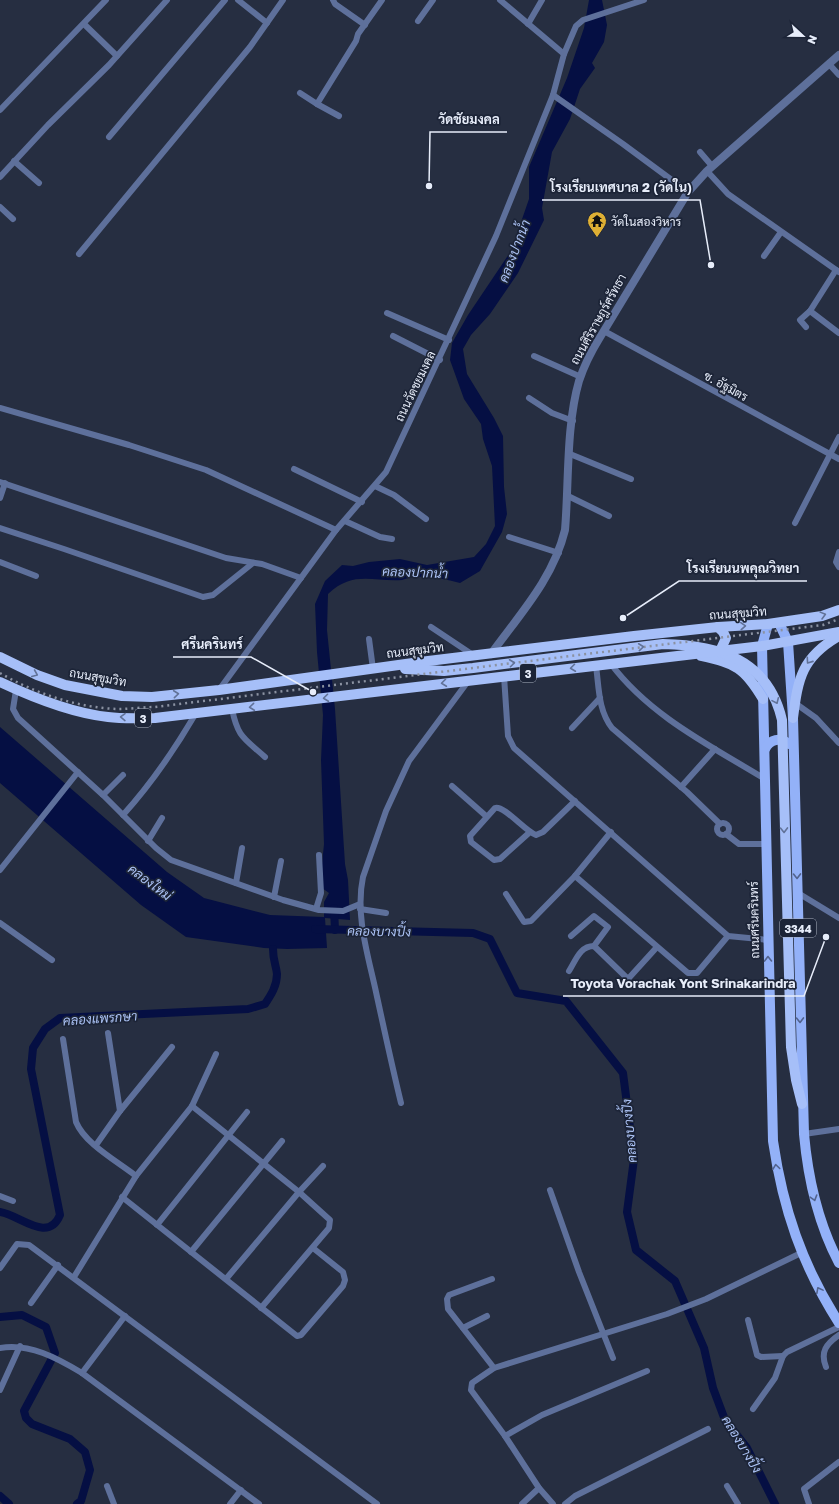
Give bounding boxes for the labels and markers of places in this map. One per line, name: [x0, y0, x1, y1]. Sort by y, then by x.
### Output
callout: วัดชัยมงคล: [430, 107, 507, 132]
callout: โรงเรียนเทศบาล 2 (วัดใน): [542, 175, 700, 200]
temple icon: วัดในสองวิหาร: [586, 210, 608, 238]
place label: วัดในสองวิหาร: [611, 214, 681, 229]
callout: โรงเรียนนพคุณวิทยา: [679, 556, 807, 581]
callout: ศรีนครินทร์: [173, 632, 251, 657]
callout: Toyota Vorachak Yont Srinakarindra: [563, 971, 804, 996]

